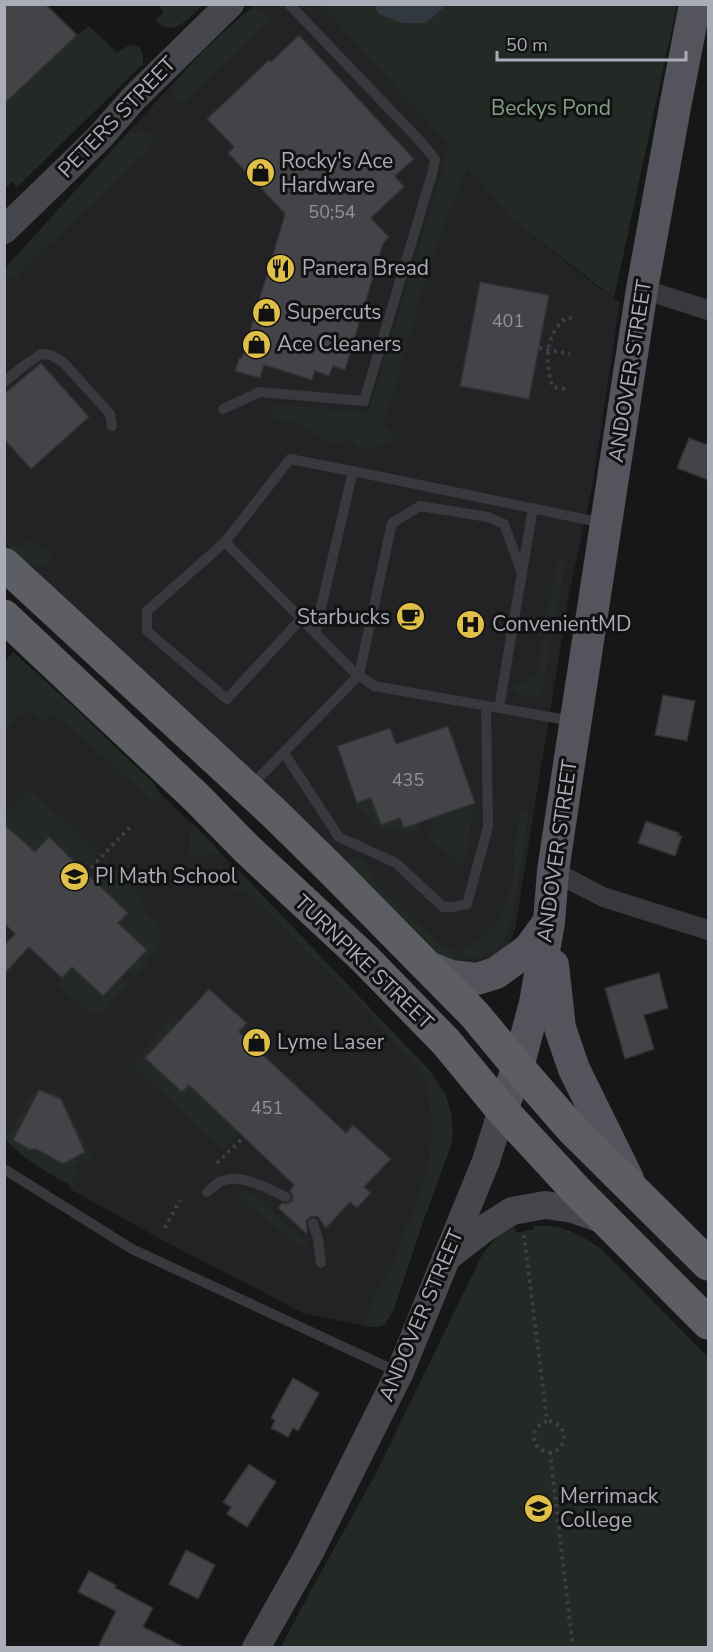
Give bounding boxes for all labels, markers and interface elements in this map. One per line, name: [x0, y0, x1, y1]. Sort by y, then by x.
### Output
scale bar: [497, 24, 686, 62]
text: 50 m: [506, 33, 548, 57]
street label: PETERS STREET: [52, 50, 182, 184]
park label: Beckys Pond: [491, 94, 611, 122]
place label: Rocky's Ace Hardware: [281, 147, 393, 199]
shop icon: Rocky's Ace Hardware: [244, 157, 276, 189]
house number: 50;54: [308, 200, 356, 224]
restaurant icon: Panera Bread: [265, 252, 297, 284]
place label: Panera Bread: [302, 254, 429, 282]
street label: ANDOVER STREET: [602, 277, 658, 464]
shop icon: Supercuts: [250, 296, 282, 328]
place label: Supercuts: [287, 298, 381, 326]
house number: 401: [492, 309, 524, 333]
shop icon: Ace Cleaners: [240, 328, 272, 360]
place label: Ace Cleaners: [277, 330, 401, 358]
cafe icon: Starbucks: [395, 601, 427, 633]
place label: Starbucks: [297, 603, 390, 631]
hospital icon: ConvenientMD: [455, 608, 487, 640]
place label: ConvenientMD: [492, 610, 632, 638]
street label: ANDOVER STREET: [530, 757, 584, 944]
house number: 435: [392, 768, 424, 792]
school or university icon: PI Math School: [58, 860, 90, 892]
place label: PI Math School: [95, 862, 238, 890]
street label: TURNPIKE STREET: [288, 888, 440, 1036]
shop icon: Lyme Laser: [240, 1026, 272, 1058]
place label: Lyme Laser: [277, 1028, 385, 1056]
house number: 451: [251, 1096, 283, 1120]
street label: ANDOVER STREET: [372, 1224, 470, 1405]
place label: Merrimack College: [560, 1482, 659, 1534]
school or university icon: Merrimack College: [523, 1492, 555, 1524]

